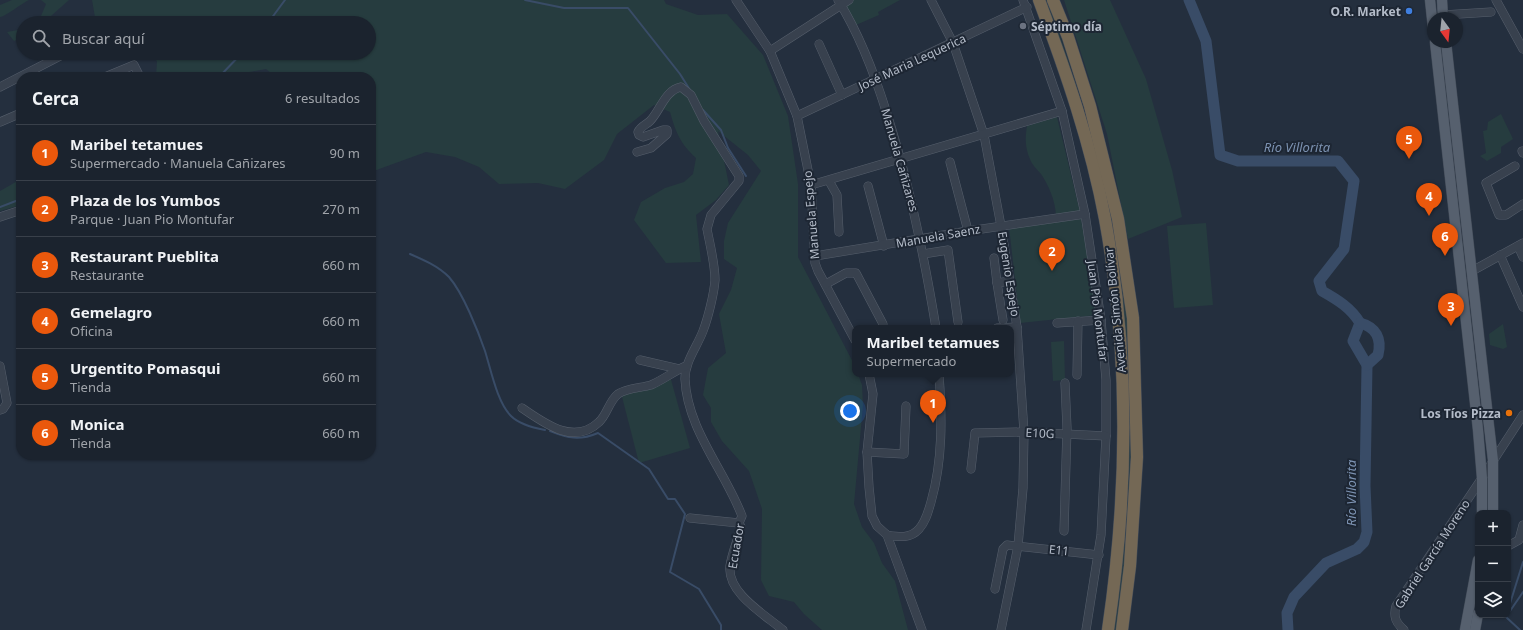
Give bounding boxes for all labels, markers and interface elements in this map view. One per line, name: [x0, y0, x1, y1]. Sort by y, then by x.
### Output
place label: O.R. Market: [1331, 3, 1401, 20]
marker: O.R. Market: [1404, 6, 1414, 16]
north arrow: [1427, 12, 1463, 48]
search box: [16, 16, 376, 60]
place label: Séptimo día: [1031, 18, 1102, 35]
marker: Séptimo día: [1018, 21, 1028, 31]
icon: search: [30, 27, 52, 49]
text: Buscar aquí: [62, 28, 145, 48]
street label: José Maria Lequerica: [855, 30, 969, 95]
text: Cerca: [32, 87, 79, 110]
text: 6 resultados: [285, 89, 360, 107]
street label: Manuela Cañizares: [877, 106, 923, 214]
pin: 5: [1396, 126, 1422, 159]
text: Maribel tetamues: [70, 134, 203, 154]
water label: Río Villorita: [1264, 138, 1331, 156]
text: 1: [41, 144, 49, 162]
text: 90 m: [330, 144, 360, 162]
text: Supermercado · Manuela Cañizares: [70, 154, 286, 172]
street label: Manuela Espejo: [799, 170, 823, 260]
pin: 4: [1416, 183, 1442, 216]
text: Plaza de los Yumbos: [70, 190, 220, 210]
text: 2: [41, 200, 49, 218]
text: 270 m: [322, 200, 360, 218]
text: Parque · Juan Pio Montufar: [70, 210, 234, 228]
street label: Manuela Saenz: [895, 220, 982, 252]
pin: 6: [1432, 223, 1458, 256]
street label: Eugenio Espejo: [994, 230, 1024, 318]
pin: 2: [1039, 238, 1065, 271]
text: Restaurant Pueblita: [70, 246, 219, 266]
street label: Avenida Simón Bolívar: [1100, 246, 1130, 374]
text: 3: [41, 256, 49, 274]
text: 660 m: [322, 256, 360, 274]
street label: Juan Pio Montufar: [1083, 258, 1113, 363]
text: Restaurante: [70, 266, 144, 284]
pin: 3: [1438, 293, 1464, 326]
text: Gemelagro: [70, 302, 152, 322]
text: 4: [41, 312, 49, 330]
text: 660 m: [322, 312, 360, 330]
text: Oficina: [70, 322, 113, 340]
popup: [852, 325, 1014, 377]
text: Maribel tetamues: [867, 332, 999, 352]
text: Supermercado: [867, 352, 956, 370]
text: Urgentito Pomasqui: [70, 358, 220, 378]
text: 5: [41, 368, 49, 386]
text: 660 m: [322, 368, 360, 386]
text: Tienda: [70, 378, 111, 396]
pin: 1: [920, 390, 946, 423]
your location: [840, 401, 860, 421]
place label: Los Tíos Pizza: [1420, 405, 1501, 422]
marker: Los Tíos Pizza: [1504, 408, 1514, 418]
text: Monica: [70, 414, 124, 434]
text: 6: [41, 424, 49, 442]
text: 660 m: [322, 424, 360, 442]
street label: E10G: [1025, 424, 1055, 442]
text: Tienda: [70, 434, 111, 452]
water label: Río Villorita: [1342, 459, 1360, 526]
street label: Gabriel García Moreno: [1390, 496, 1474, 612]
map controls: [1475, 510, 1511, 618]
button: +: [1475, 510, 1511, 546]
street label: Ecuador: [724, 522, 748, 570]
street label: E11: [1048, 540, 1070, 560]
button: −: [1475, 546, 1511, 582]
button: layers: [1475, 582, 1511, 618]

